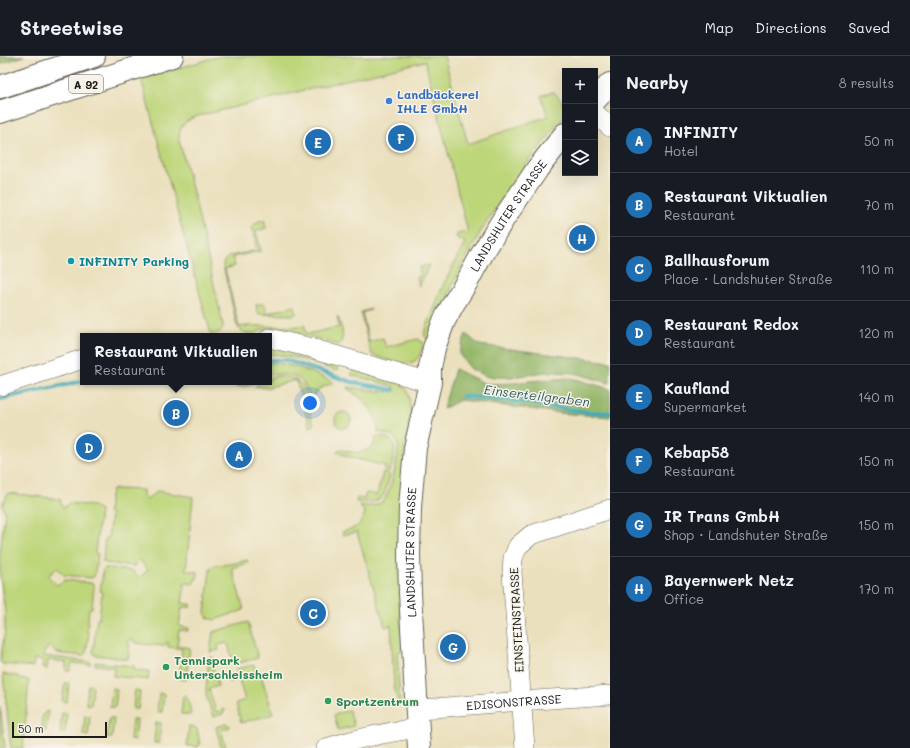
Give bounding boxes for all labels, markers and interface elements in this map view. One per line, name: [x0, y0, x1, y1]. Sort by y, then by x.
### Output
text: Streetwise: [20, 15, 123, 40]
text: Map: [705, 18, 733, 37]
text: Directions: [755, 18, 826, 37]
text: Saved: [848, 18, 890, 37]
map controls: [562, 68, 598, 176]
button: +: [562, 68, 598, 104]
text: Nearby: [626, 71, 688, 93]
text: 8 results: [839, 74, 894, 91]
road number: A 92: [69, 75, 103, 93]
place label: Landbäckerei IHLE GmbH: [397, 86, 479, 116]
marker: Landbäckerei IHLE GmbH: [384, 96, 394, 106]
button: −: [562, 104, 598, 140]
text: INFINITY: [664, 122, 738, 142]
pin: F: [388, 123, 414, 153]
pin: E: [305, 127, 331, 157]
text: A: [634, 132, 644, 149]
text: 50 m: [864, 132, 894, 149]
button: layers: [562, 140, 598, 176]
text: Hotel: [664, 142, 698, 159]
street label: LANDSHUTER STRASSE: [466, 156, 550, 274]
text: Restaurant Viktualien: [664, 186, 827, 206]
text: B: [635, 196, 643, 213]
text: 70 m: [864, 196, 894, 213]
text: Restaurant: [664, 206, 735, 223]
pin: H: [569, 223, 595, 253]
text: Ballhausforum: [664, 250, 769, 270]
place label: INFINITY Parking: [79, 253, 189, 269]
marker: INFINITY Parking: [66, 256, 76, 266]
text: C: [634, 260, 644, 277]
text: 110 m: [860, 260, 894, 277]
text: Place · Landshuter Straße: [664, 270, 833, 287]
text: Restaurant Redox: [664, 314, 799, 334]
text: D: [634, 324, 644, 341]
text: 120 m: [858, 324, 894, 341]
popup: [80, 333, 272, 385]
text: Restaurant: [664, 334, 735, 351]
text: Restaurant Viktualien: [94, 341, 258, 361]
text: Restaurant: [94, 361, 166, 378]
text: Kaufland: [664, 378, 729, 398]
water label: Einserteilgraben: [483, 380, 591, 410]
text: E: [635, 388, 643, 405]
text: 140 m: [858, 388, 894, 405]
your location: [300, 393, 320, 413]
pin: B: [163, 398, 189, 428]
text: Supermarket: [664, 398, 747, 415]
pin: D: [76, 432, 102, 462]
pin: A: [226, 440, 252, 470]
text: Kebap58: [664, 442, 729, 462]
text: F: [635, 452, 643, 469]
text: 150 m: [858, 452, 894, 469]
text: Restaurant: [664, 462, 735, 479]
street label: LANDSHUTER STRASSE: [401, 487, 420, 618]
text: IR Trans GmbH: [664, 506, 780, 526]
text: G: [634, 516, 644, 533]
text: 150 m: [858, 516, 894, 533]
text: Shop · Landshuter Straße: [664, 526, 828, 543]
street label: EINSTEINSTRASSE: [505, 567, 527, 673]
text: Bayernwerk Netz: [664, 570, 794, 590]
text: H: [634, 580, 644, 597]
text: 170 m: [858, 580, 894, 597]
text: Office: [664, 590, 704, 607]
pin: C: [300, 598, 326, 628]
pin: G: [440, 632, 466, 662]
place label: Tennispark Unterschleissheim: [174, 652, 283, 682]
marker: Tennispark Unterschleissheim: [161, 662, 171, 672]
street label: EDISONSTRASSE: [466, 690, 562, 713]
place label: Sportzentrum: [336, 693, 419, 709]
marker: Sportzentrum: [323, 696, 333, 706]
scale bar: [12, 720, 107, 739]
text: 50 m: [18, 721, 44, 736]

